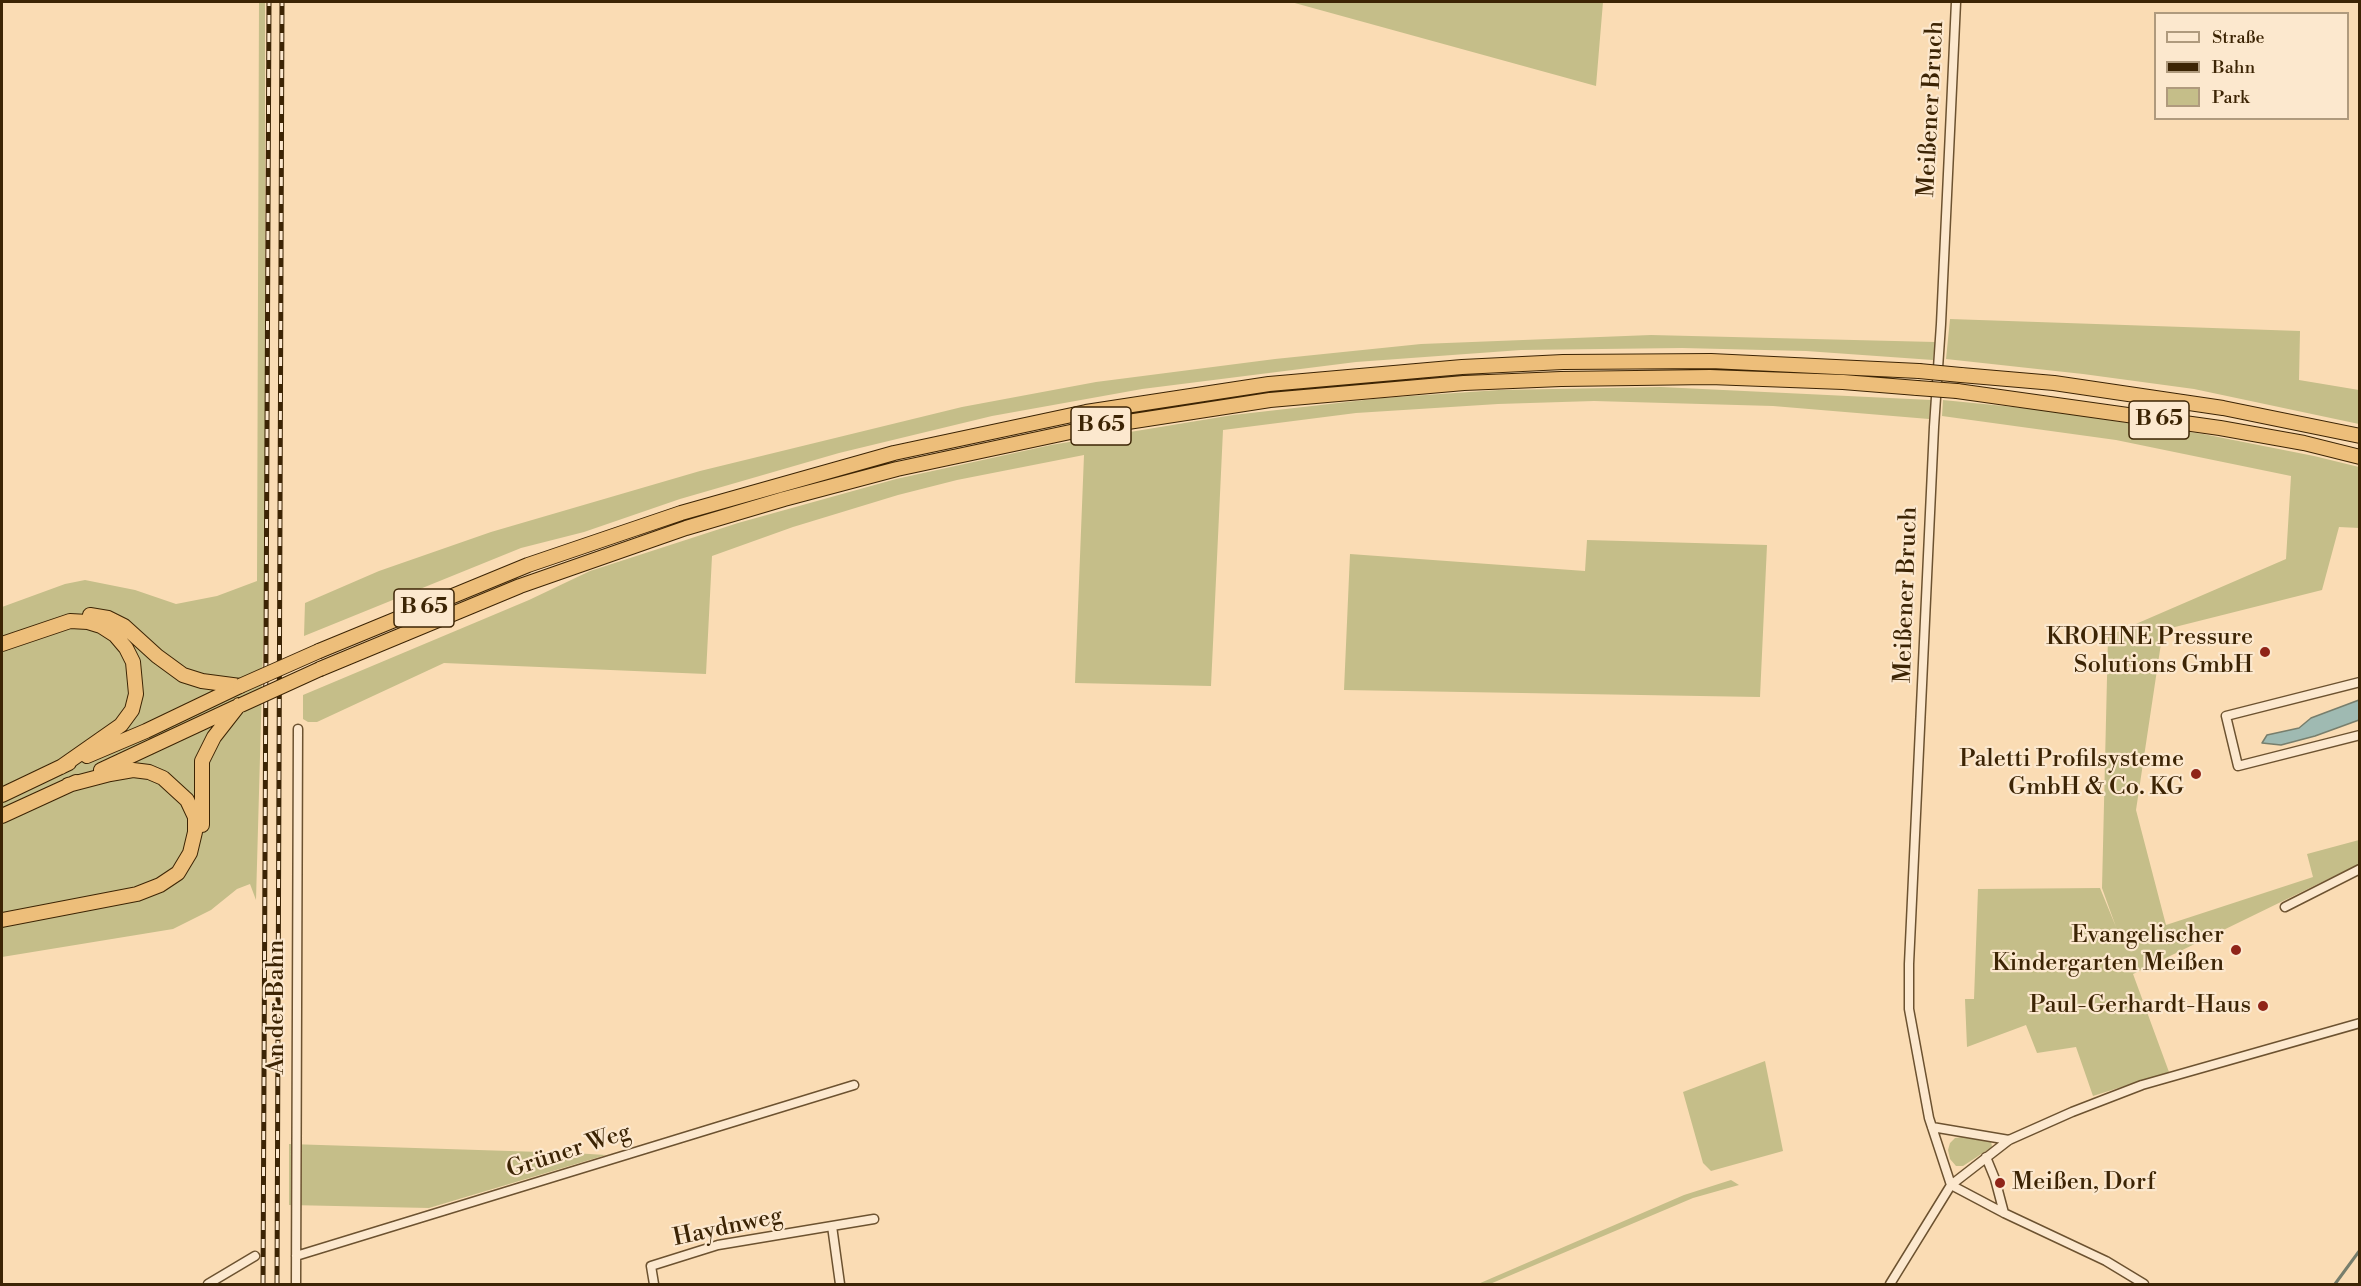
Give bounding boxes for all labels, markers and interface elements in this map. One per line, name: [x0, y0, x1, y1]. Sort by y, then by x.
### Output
legend: [2154, 12, 2349, 120]
street label: Meißener Bruch: [1913, 20, 1951, 198]
text: Straße: [2212, 26, 2265, 49]
text: Bahn: [2212, 56, 2255, 79]
text: Park: [2212, 86, 2249, 109]
road number: B 65: [2129, 401, 2189, 439]
road number: B 65: [1071, 407, 1131, 445]
street label: Meißener Bruch: [1890, 506, 1924, 684]
road number: B 65: [394, 589, 454, 627]
place label: KROHNE Pressure Solutions GmbH: [2046, 624, 2253, 680]
marker: KROHNE Pressure Solutions GmbH: [2258, 645, 2272, 659]
place label: Paletti Profilsysteme GmbH & Co. KG: [1959, 746, 2184, 802]
marker: Paletti Profilsysteme GmbH & Co. KG: [2189, 767, 2203, 781]
place label: Evangelischer Kindergarten Meißen: [1992, 922, 2224, 978]
street label: An der Bahn: [263, 940, 291, 1074]
marker: Evangelischer Kindergarten Meißen: [2229, 943, 2243, 957]
place label: Paul-Gerhardt-Haus: [2029, 992, 2251, 1020]
marker: Paul-Gerhardt-Haus: [2256, 999, 2270, 1013]
street label: Grüner Weg: [503, 1118, 635, 1186]
place label: Meißen, Dorf: [2012, 1169, 2155, 1197]
marker: Meißen, Dorf: [1993, 1176, 2007, 1190]
street label: Haydnweg: [671, 1202, 785, 1254]

